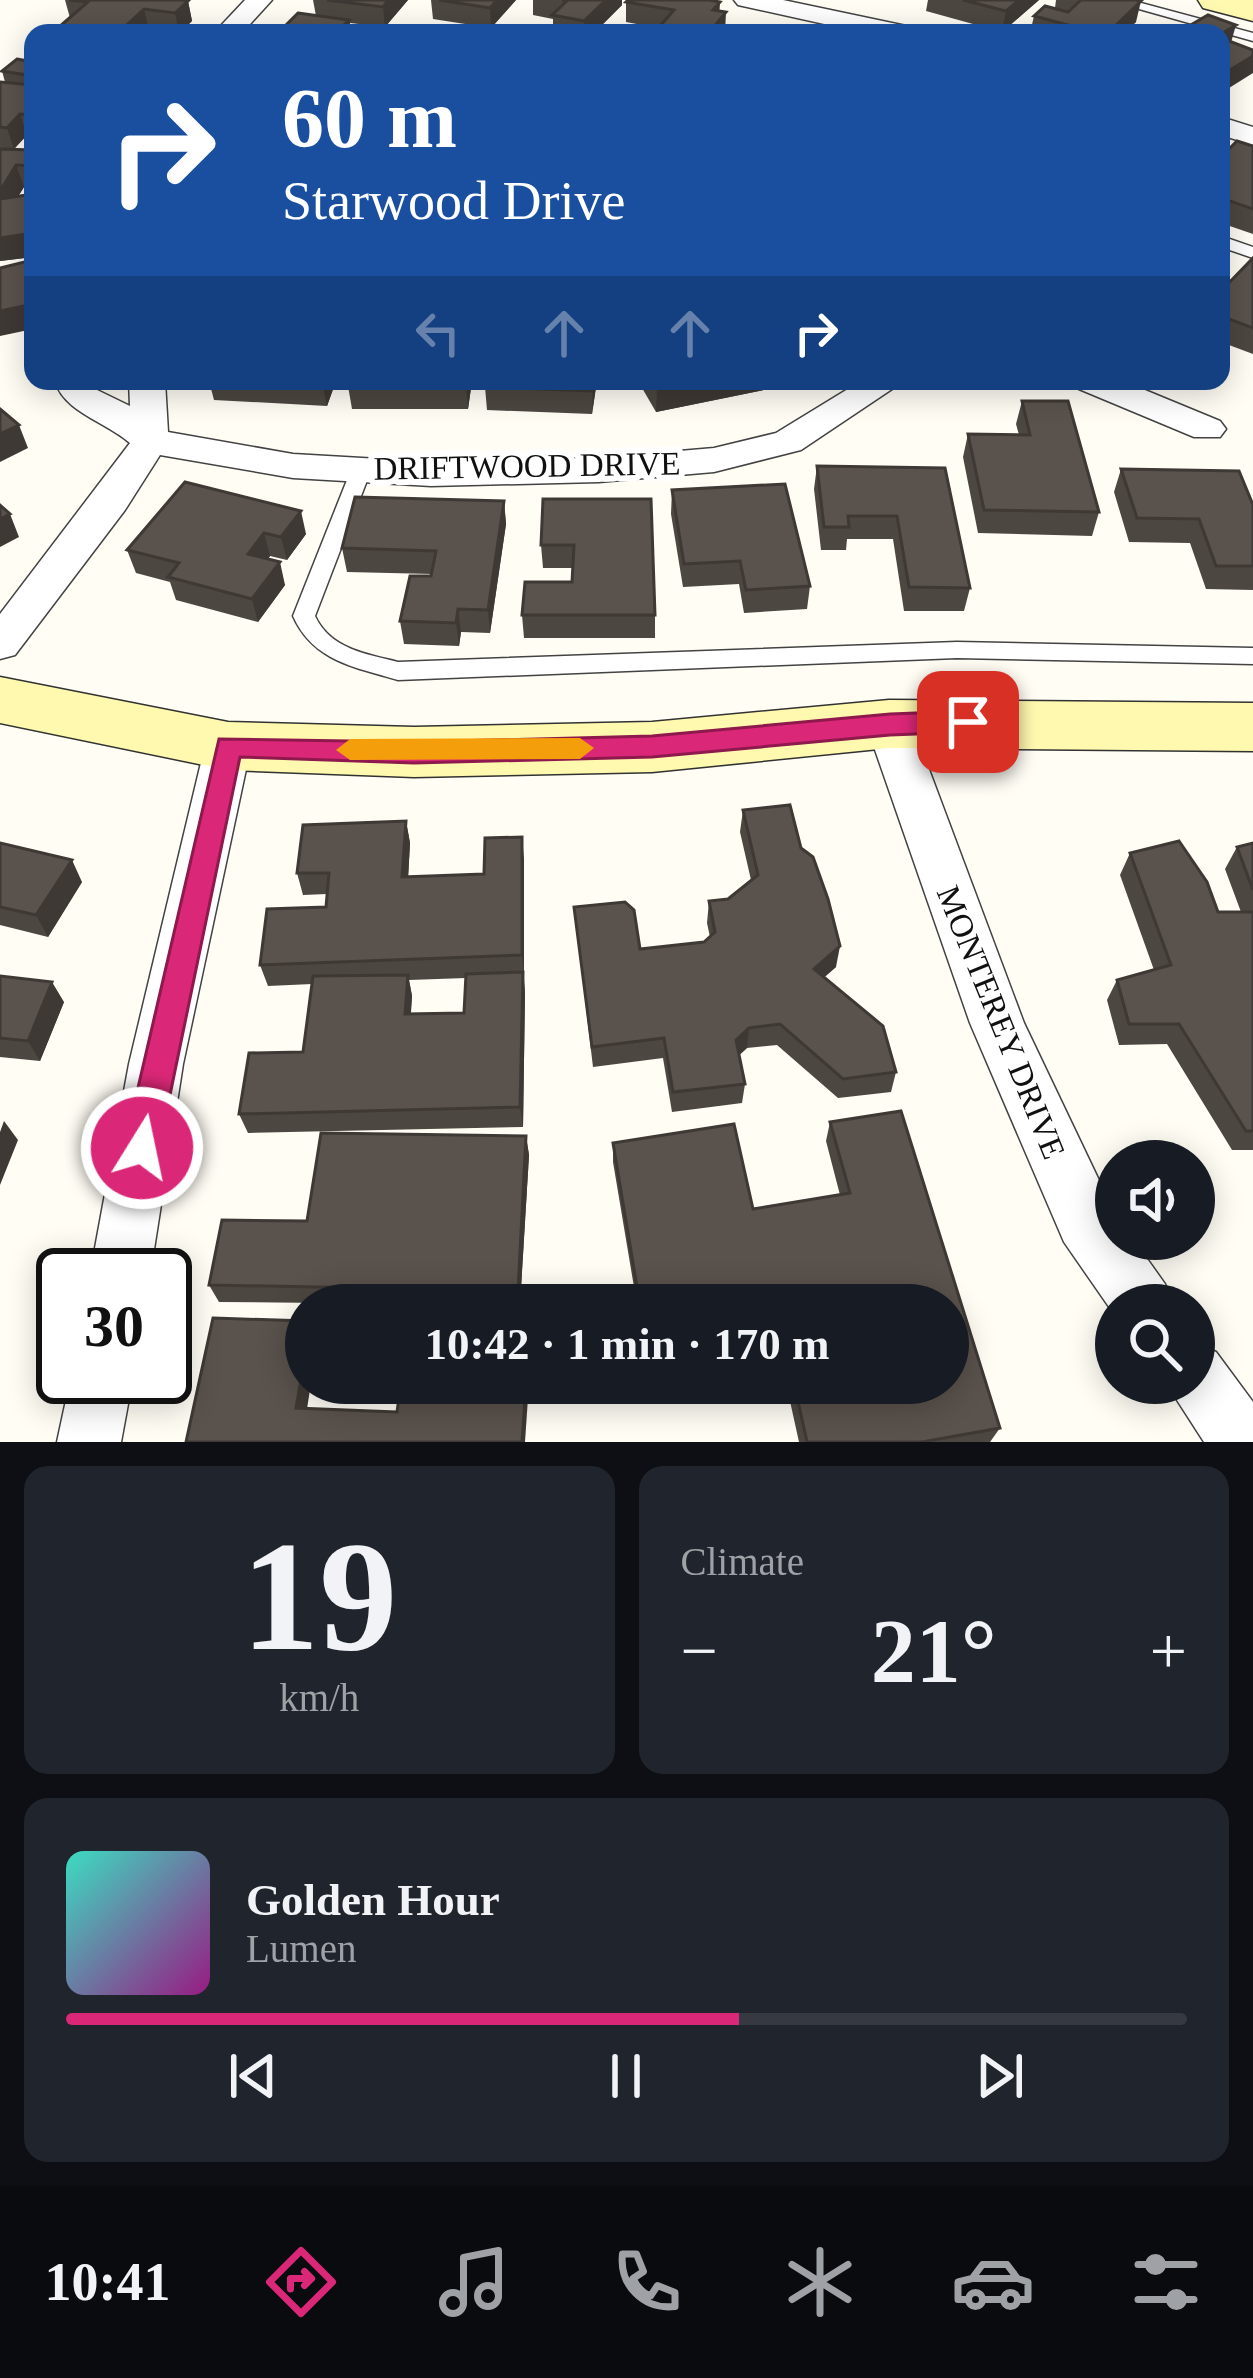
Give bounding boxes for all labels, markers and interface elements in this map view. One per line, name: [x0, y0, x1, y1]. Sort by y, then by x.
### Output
icon: right: [84, 72, 240, 228]
text: 60 m: [282, 72, 457, 165]
text: Starwood Drive: [282, 171, 625, 231]
icon: left: [405, 300, 471, 366]
icon: ahead: [531, 300, 597, 366]
icon: ahead: [657, 300, 723, 366]
icon: right: [783, 300, 849, 366]
street label: DRIFTWOOD DRIVE: [373, 445, 681, 487]
pin: [917, 671, 1019, 773]
icon: arrive: [935, 689, 1001, 755]
street label: MONTEREY DRIVE: [930, 881, 1072, 1164]
position arrow: [79, 1085, 205, 1211]
map controls: [1095, 1140, 1215, 1404]
button: sound: [1095, 1140, 1215, 1260]
speed limit sign: 30: [36, 1248, 192, 1404]
button: search: [1095, 1284, 1215, 1404]
text: 10:42 · 1 min · 170 m: [425, 1319, 830, 1369]
text: 19: [241, 1510, 397, 1683]
text: Climate: [681, 1540, 804, 1583]
text: 21°: [871, 1602, 997, 1701]
text: −: [681, 1614, 718, 1687]
text: +: [1150, 1614, 1187, 1687]
text: km/h: [279, 1676, 359, 1719]
text: Golden Hour: [246, 1875, 500, 1925]
text: Lumen: [246, 1927, 356, 1970]
icon: previous: [220, 2043, 286, 2109]
icon: pause: [593, 2043, 659, 2109]
icon: next: [967, 2043, 1033, 2109]
icon: directions: [259, 2240, 343, 2324]
icon: music: [432, 2240, 516, 2324]
icon: phone: [605, 2240, 689, 2324]
icon: climate: [778, 2240, 862, 2324]
icon: car: [951, 2240, 1035, 2324]
icon: filters: [1124, 2240, 1208, 2324]
text: 10:41: [45, 2252, 170, 2312]

